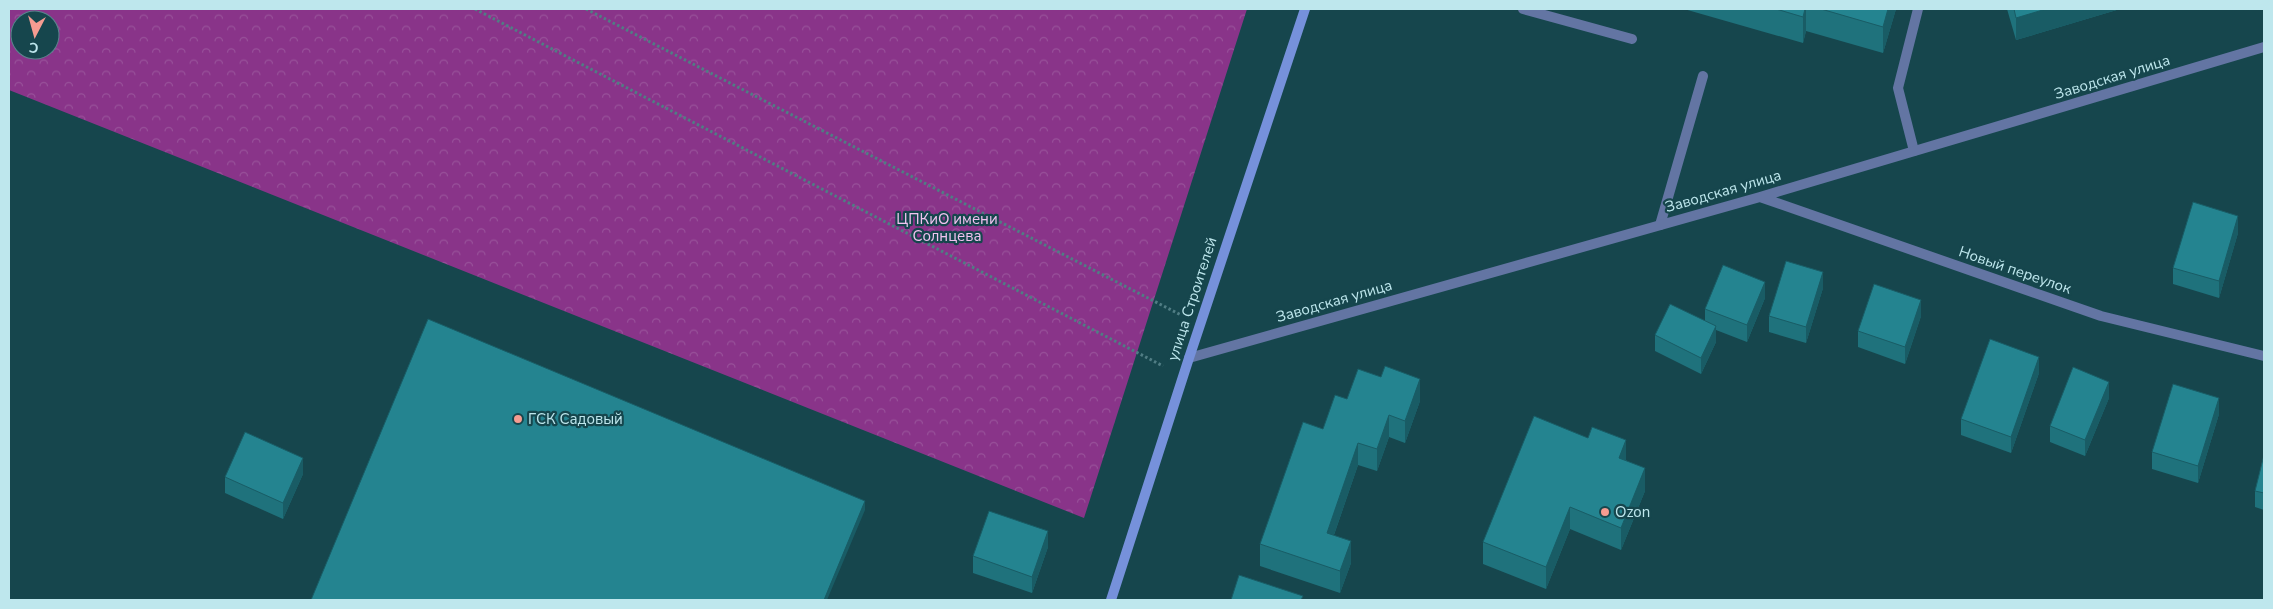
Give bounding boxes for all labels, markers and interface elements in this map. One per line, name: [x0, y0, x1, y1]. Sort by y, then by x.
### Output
north arrow: [10, 10, 60, 60]
text: С: [27, 37, 39, 57]
street label: Заводская улица: [2052, 50, 2172, 104]
street label: Заводская улица: [1663, 165, 1783, 217]
park label: ЦПКиО имени Солнцева: [896, 209, 998, 246]
street label: улица Строителей: [1163, 235, 1221, 363]
street label: Новый переулок: [1956, 241, 2074, 299]
street label: Заводская улица: [1274, 275, 1394, 327]
place label: ГСК Садовый: [528, 409, 623, 429]
marker: ГСК Садовый: [512, 413, 524, 425]
place label: Ozon: [1615, 502, 1650, 522]
marker: Ozon: [1599, 506, 1611, 518]

